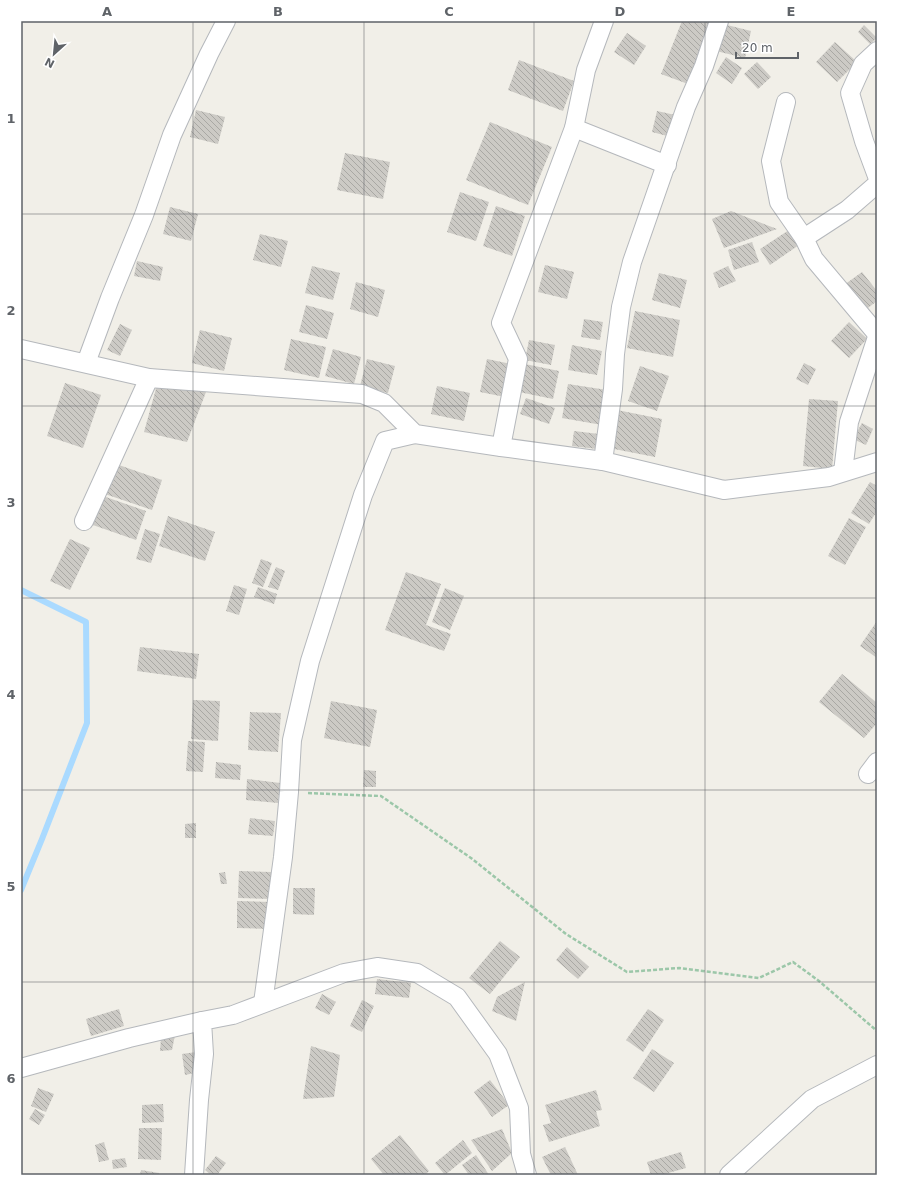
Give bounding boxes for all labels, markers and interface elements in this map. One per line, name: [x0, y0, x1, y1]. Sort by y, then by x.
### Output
text: A: [102, 4, 112, 19]
text: B: [273, 4, 283, 19]
text: C: [444, 4, 454, 19]
text: D: [615, 4, 626, 19]
text: E: [787, 4, 795, 19]
north arrow: [34, 34, 74, 74]
scale bar: [736, 34, 798, 60]
text: 20 m: [742, 41, 773, 55]
text: N: [43, 55, 57, 70]
text: 1: [6, 111, 16, 126]
text: 2: [6, 303, 16, 318]
text: 3: [6, 495, 16, 510]
text: 4: [6, 687, 16, 702]
text: 5: [6, 879, 16, 894]
text: 6: [6, 1071, 16, 1086]

